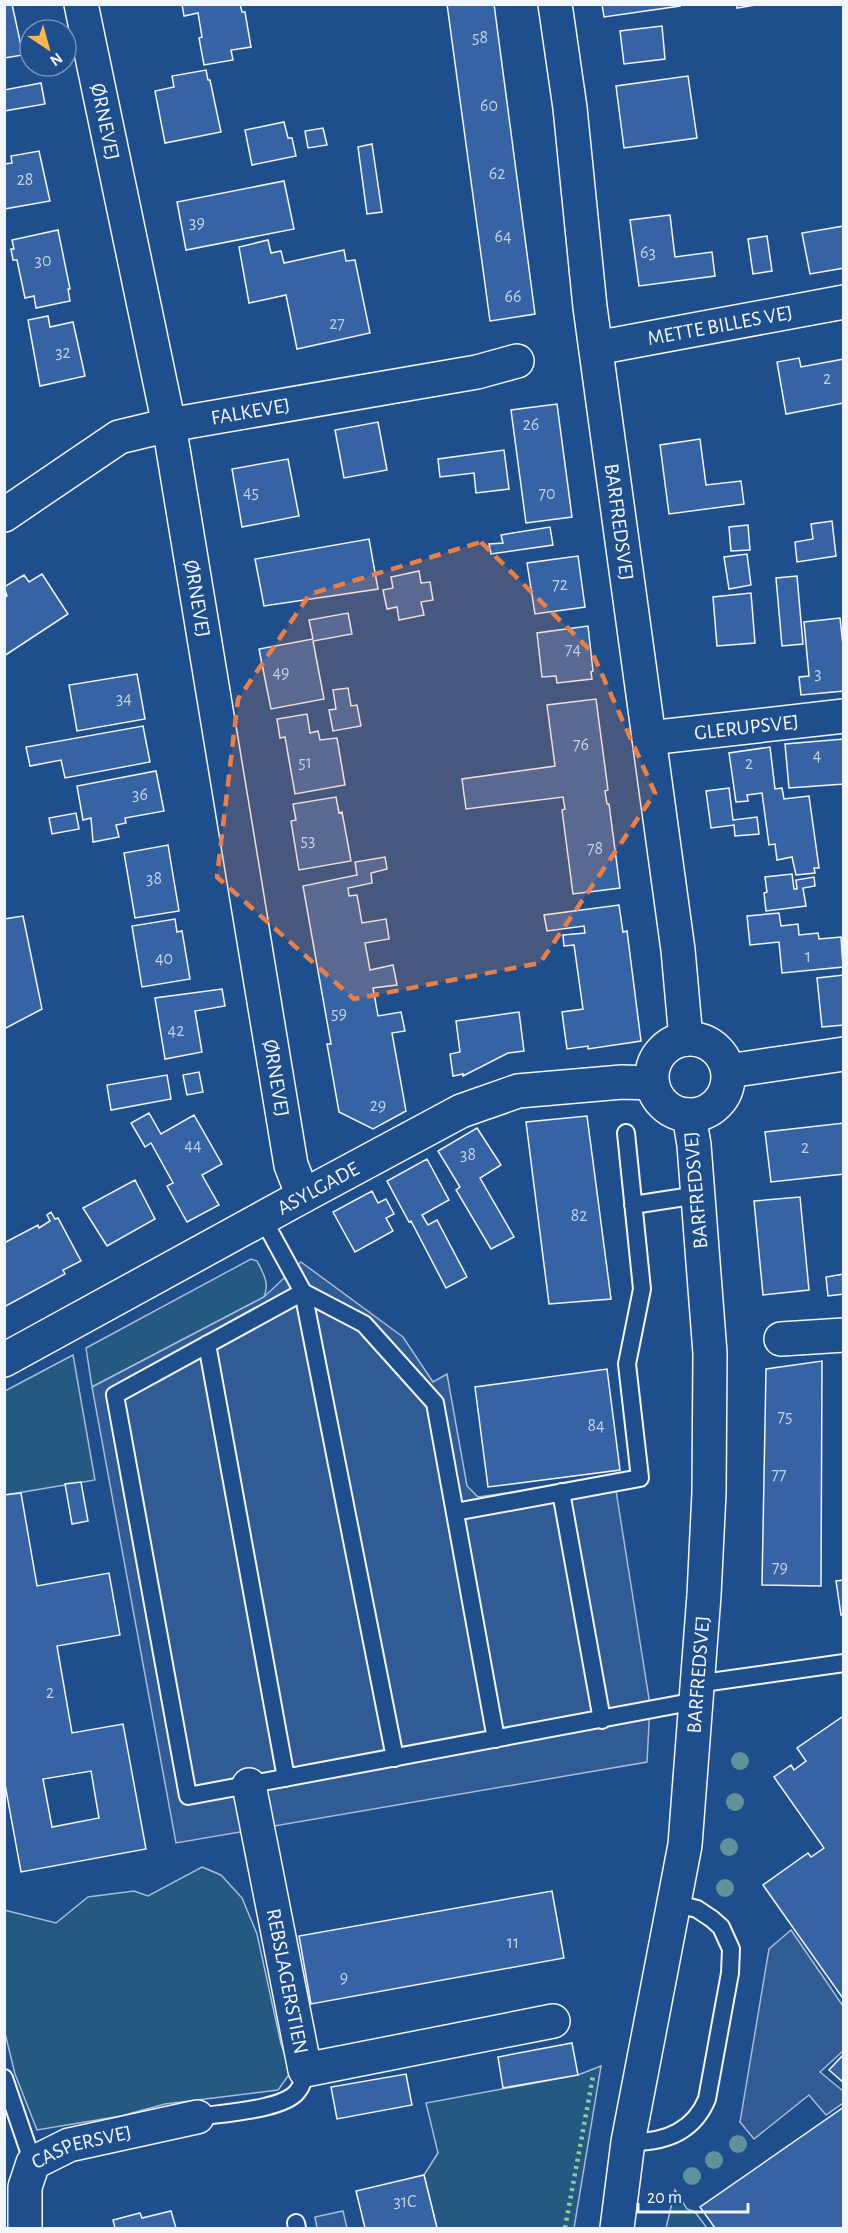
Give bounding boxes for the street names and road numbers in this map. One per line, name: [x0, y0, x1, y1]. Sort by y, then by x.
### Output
street label: ØRNEVEJ: [87, 81, 124, 162]
street label: METTE BILLES VEJ: [646, 301, 794, 349]
street label: FALKEVEJ: [209, 394, 291, 428]
street label: BARFREDSVEJ: [601, 462, 638, 582]
street label: ØRNEVEJ: [181, 558, 214, 639]
street label: GLERUPSVEJ: [693, 711, 800, 743]
street label: ØRNEVEJ: [260, 1038, 293, 1118]
street label: BARFREDSVEJ: [680, 1130, 712, 1250]
street label: ASYLGADE: [274, 1157, 362, 1219]
street label: BARFREDSVEJ: [683, 1615, 713, 1734]
street label: REBSLAGERSTIEN: [263, 1907, 312, 2056]
street label: CASPERSVEJ: [28, 2121, 133, 2173]

